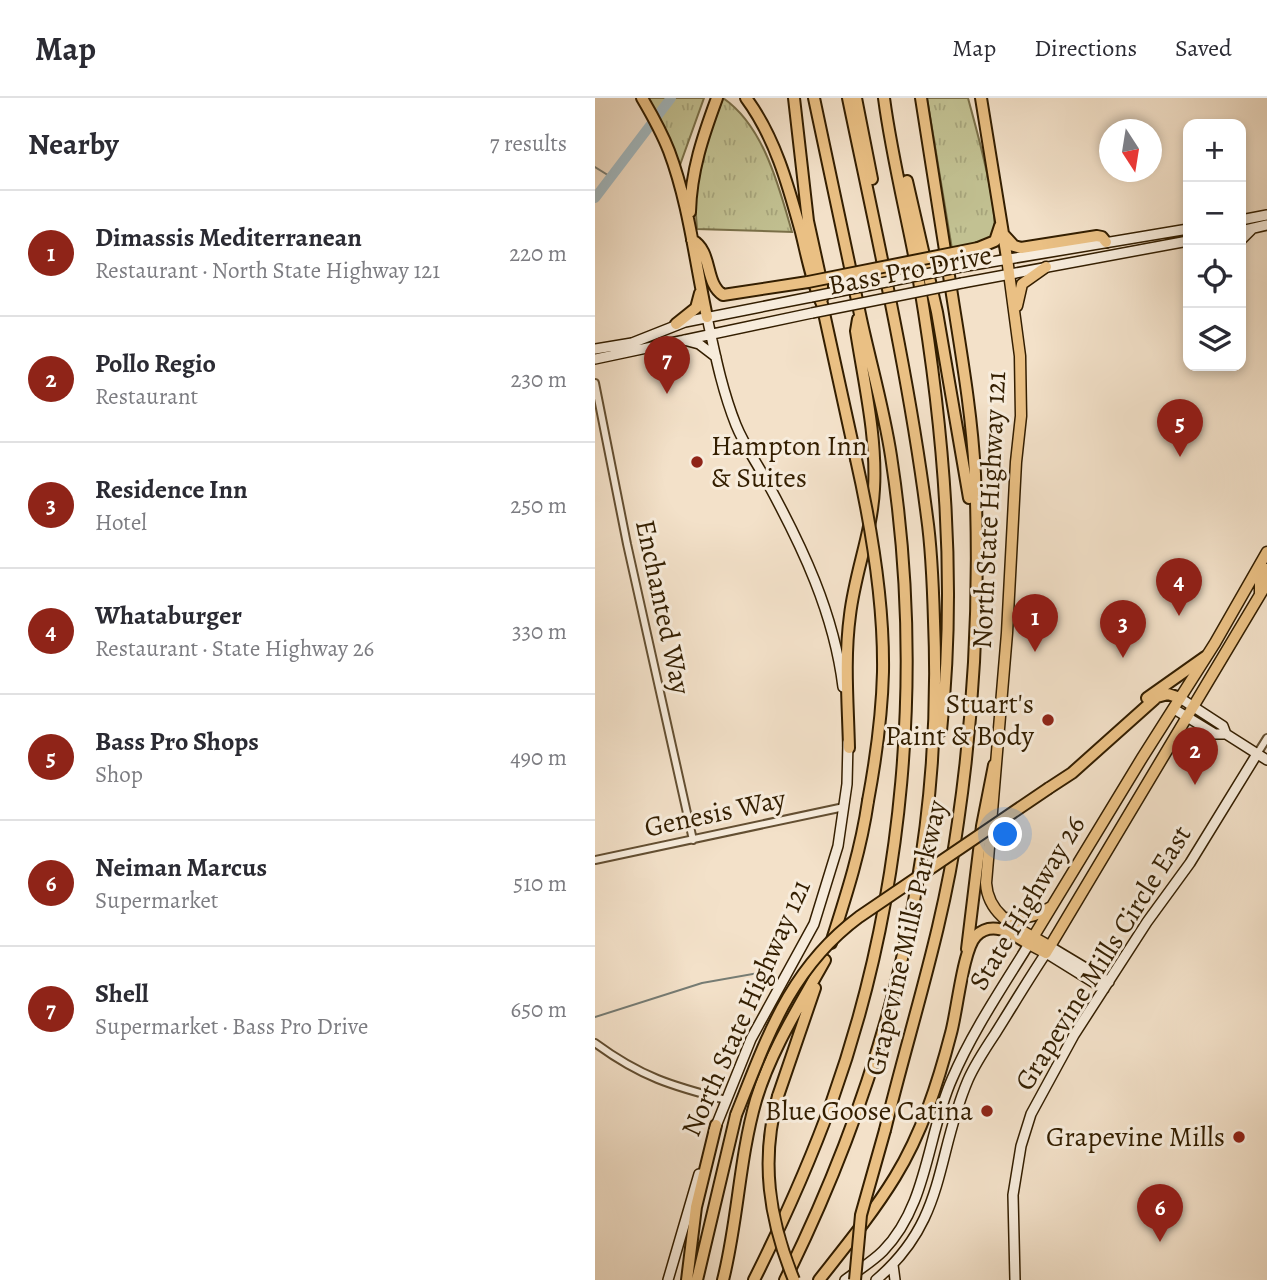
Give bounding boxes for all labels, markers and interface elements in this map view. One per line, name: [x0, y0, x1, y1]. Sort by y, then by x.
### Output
text: Map: [35, 26, 96, 71]
text: Map: [952, 32, 996, 64]
text: Directions: [1034, 32, 1137, 64]
text: Saved: [1175, 32, 1232, 64]
north arrow: [1099, 119, 1162, 182]
map controls: [1183, 119, 1246, 371]
button: +: [1183, 119, 1246, 182]
text: Nearby: [28, 124, 119, 164]
text: 7 results: [490, 128, 567, 159]
button: −: [1183, 182, 1246, 245]
text: Dimassis Mediterranean: [95, 220, 362, 255]
street label: Bass Pro Drive: [825, 236, 995, 304]
text: 1: [47, 238, 55, 269]
text: 220 m: [509, 238, 567, 269]
button: locate: [1183, 245, 1246, 308]
text: Restaurant · North State Highway 121: [95, 255, 440, 286]
button: layers: [1183, 308, 1246, 371]
pin: 7: [644, 336, 690, 394]
text: Pollo Regio: [95, 346, 216, 381]
text: 2: [45, 364, 57, 395]
text: 230 m: [511, 364, 567, 395]
street label: North State Highway 121: [963, 370, 1015, 650]
text: Restaurant: [95, 381, 198, 412]
pin: 5: [1157, 399, 1203, 457]
place label: Hampton Inn & Suites: [711, 427, 867, 497]
marker: Hampton Inn & Suites: [689, 454, 705, 470]
text: Residence Inn: [95, 472, 248, 507]
text: 3: [46, 490, 56, 521]
text: 250 m: [510, 490, 567, 521]
text: Hotel: [95, 507, 147, 538]
street label: Enchanted Way: [626, 516, 700, 698]
pin: 4: [1156, 558, 1202, 616]
pin: 1: [1012, 594, 1058, 652]
text: Whataburger: [95, 598, 242, 633]
pin: 3: [1100, 600, 1146, 658]
text: 4: [46, 616, 56, 647]
text: 330 m: [512, 616, 567, 647]
text: Restaurant · State Highway 26: [95, 633, 374, 664]
place label: Stuart's Paint & Body: [885, 685, 1035, 755]
marker: Stuart's Paint & Body: [1040, 712, 1056, 728]
text: Bass Pro Shops: [95, 724, 259, 759]
pin: 2: [1172, 727, 1218, 785]
text: 5: [46, 742, 56, 773]
text: 490 m: [510, 742, 567, 773]
text: Shop: [95, 759, 143, 790]
street label: Genesis Way: [641, 779, 790, 846]
street label: Grapevine Mills Parkway: [856, 796, 956, 1079]
street label: State Highway 26: [960, 808, 1094, 998]
your location: [988, 817, 1022, 851]
street label: Grapevine Mills Circle East: [1006, 818, 1200, 1098]
text: Neiman Marcus: [95, 850, 267, 885]
text: 6: [46, 868, 56, 899]
text: 510 m: [513, 868, 567, 899]
street label: North State Highway 121: [672, 873, 820, 1143]
text: Supermarket: [95, 885, 218, 916]
text: Shell: [95, 976, 149, 1011]
text: 7: [46, 994, 56, 1025]
text: 650 m: [511, 994, 567, 1025]
text: Supermarket · Bass Pro Drive: [95, 1011, 368, 1042]
place label: Blue Goose Catina: [765, 1092, 973, 1130]
marker: Blue Goose Catina: [979, 1103, 995, 1119]
place label: Grapevine Mills: [1046, 1118, 1225, 1156]
marker: Grapevine Mills: [1231, 1129, 1247, 1145]
pin: 6: [1137, 1184, 1183, 1242]

